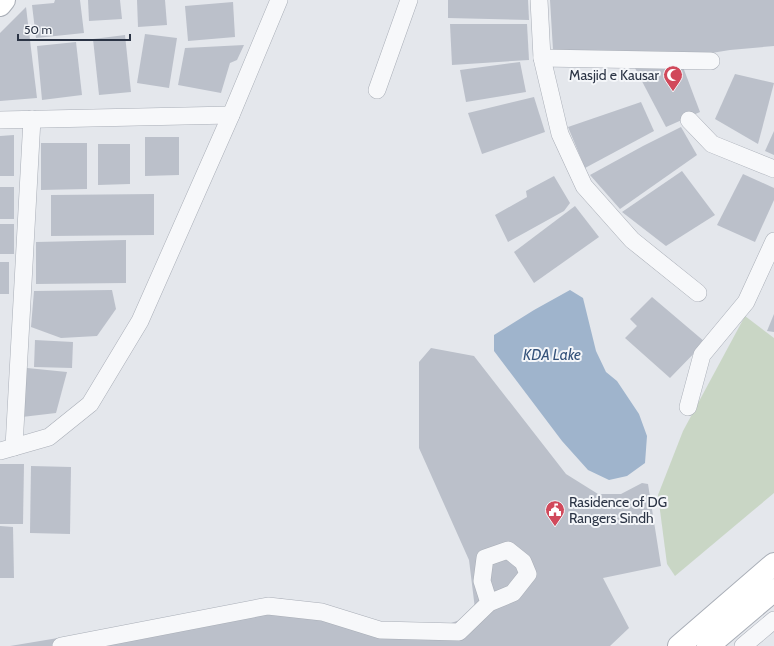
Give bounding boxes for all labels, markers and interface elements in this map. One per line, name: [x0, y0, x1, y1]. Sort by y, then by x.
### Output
scale bar: [18, 16, 130, 42]
text: 50 m: [24, 22, 52, 37]
mosque icon: Masjid e Kausar: [662, 64, 684, 92]
place label: Masjid e Kausar: [569, 66, 660, 84]
water label: KDA Lake: [523, 346, 581, 364]
place label: Rasidence of DG Rangers Sindh: [569, 493, 667, 527]
public building icon: Rasidence of DG Rangers Sindh: [544, 499, 566, 527]

